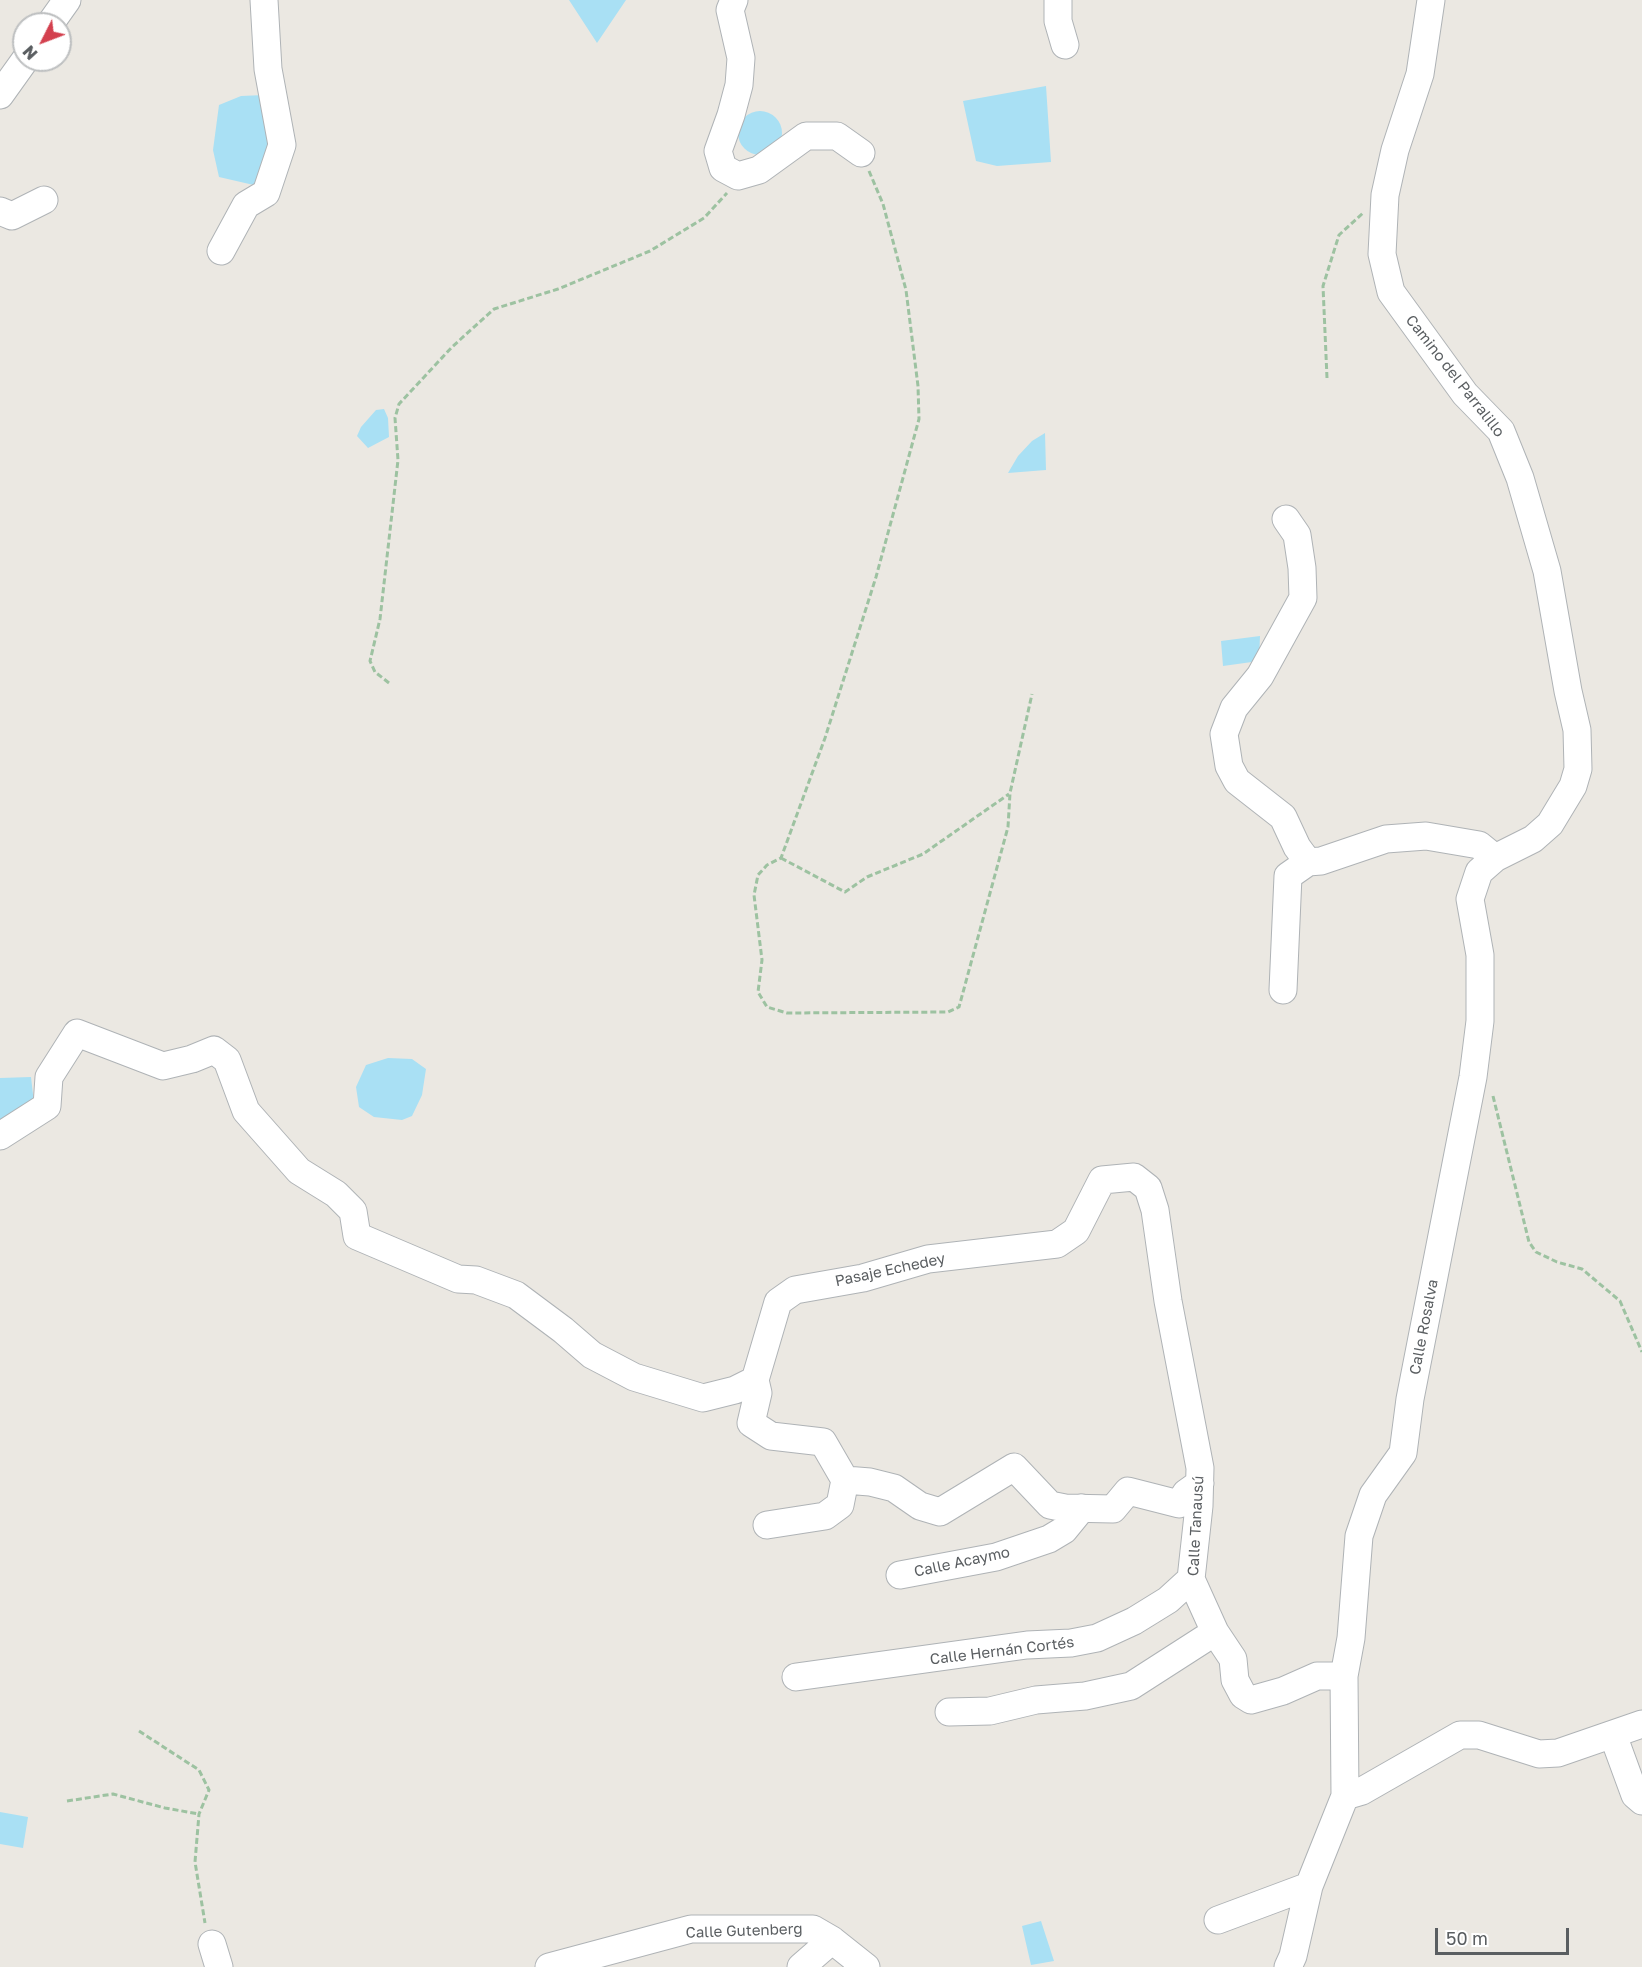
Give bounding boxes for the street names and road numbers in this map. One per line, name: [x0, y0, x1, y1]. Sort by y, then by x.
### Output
street label: Camino del Parralillo: [1402, 311, 1508, 441]
street label: Pasaje Echedey: [833, 1250, 947, 1290]
street label: Calle Rosalva: [1406, 1278, 1442, 1376]
street label: Calle Tanausú: [1184, 1475, 1208, 1577]
street label: Calle Acaymo: [912, 1543, 1012, 1581]
street label: Calle Hernán Cortés: [929, 1633, 1075, 1669]
street label: Calle Gutenberg: [685, 1920, 803, 1942]

